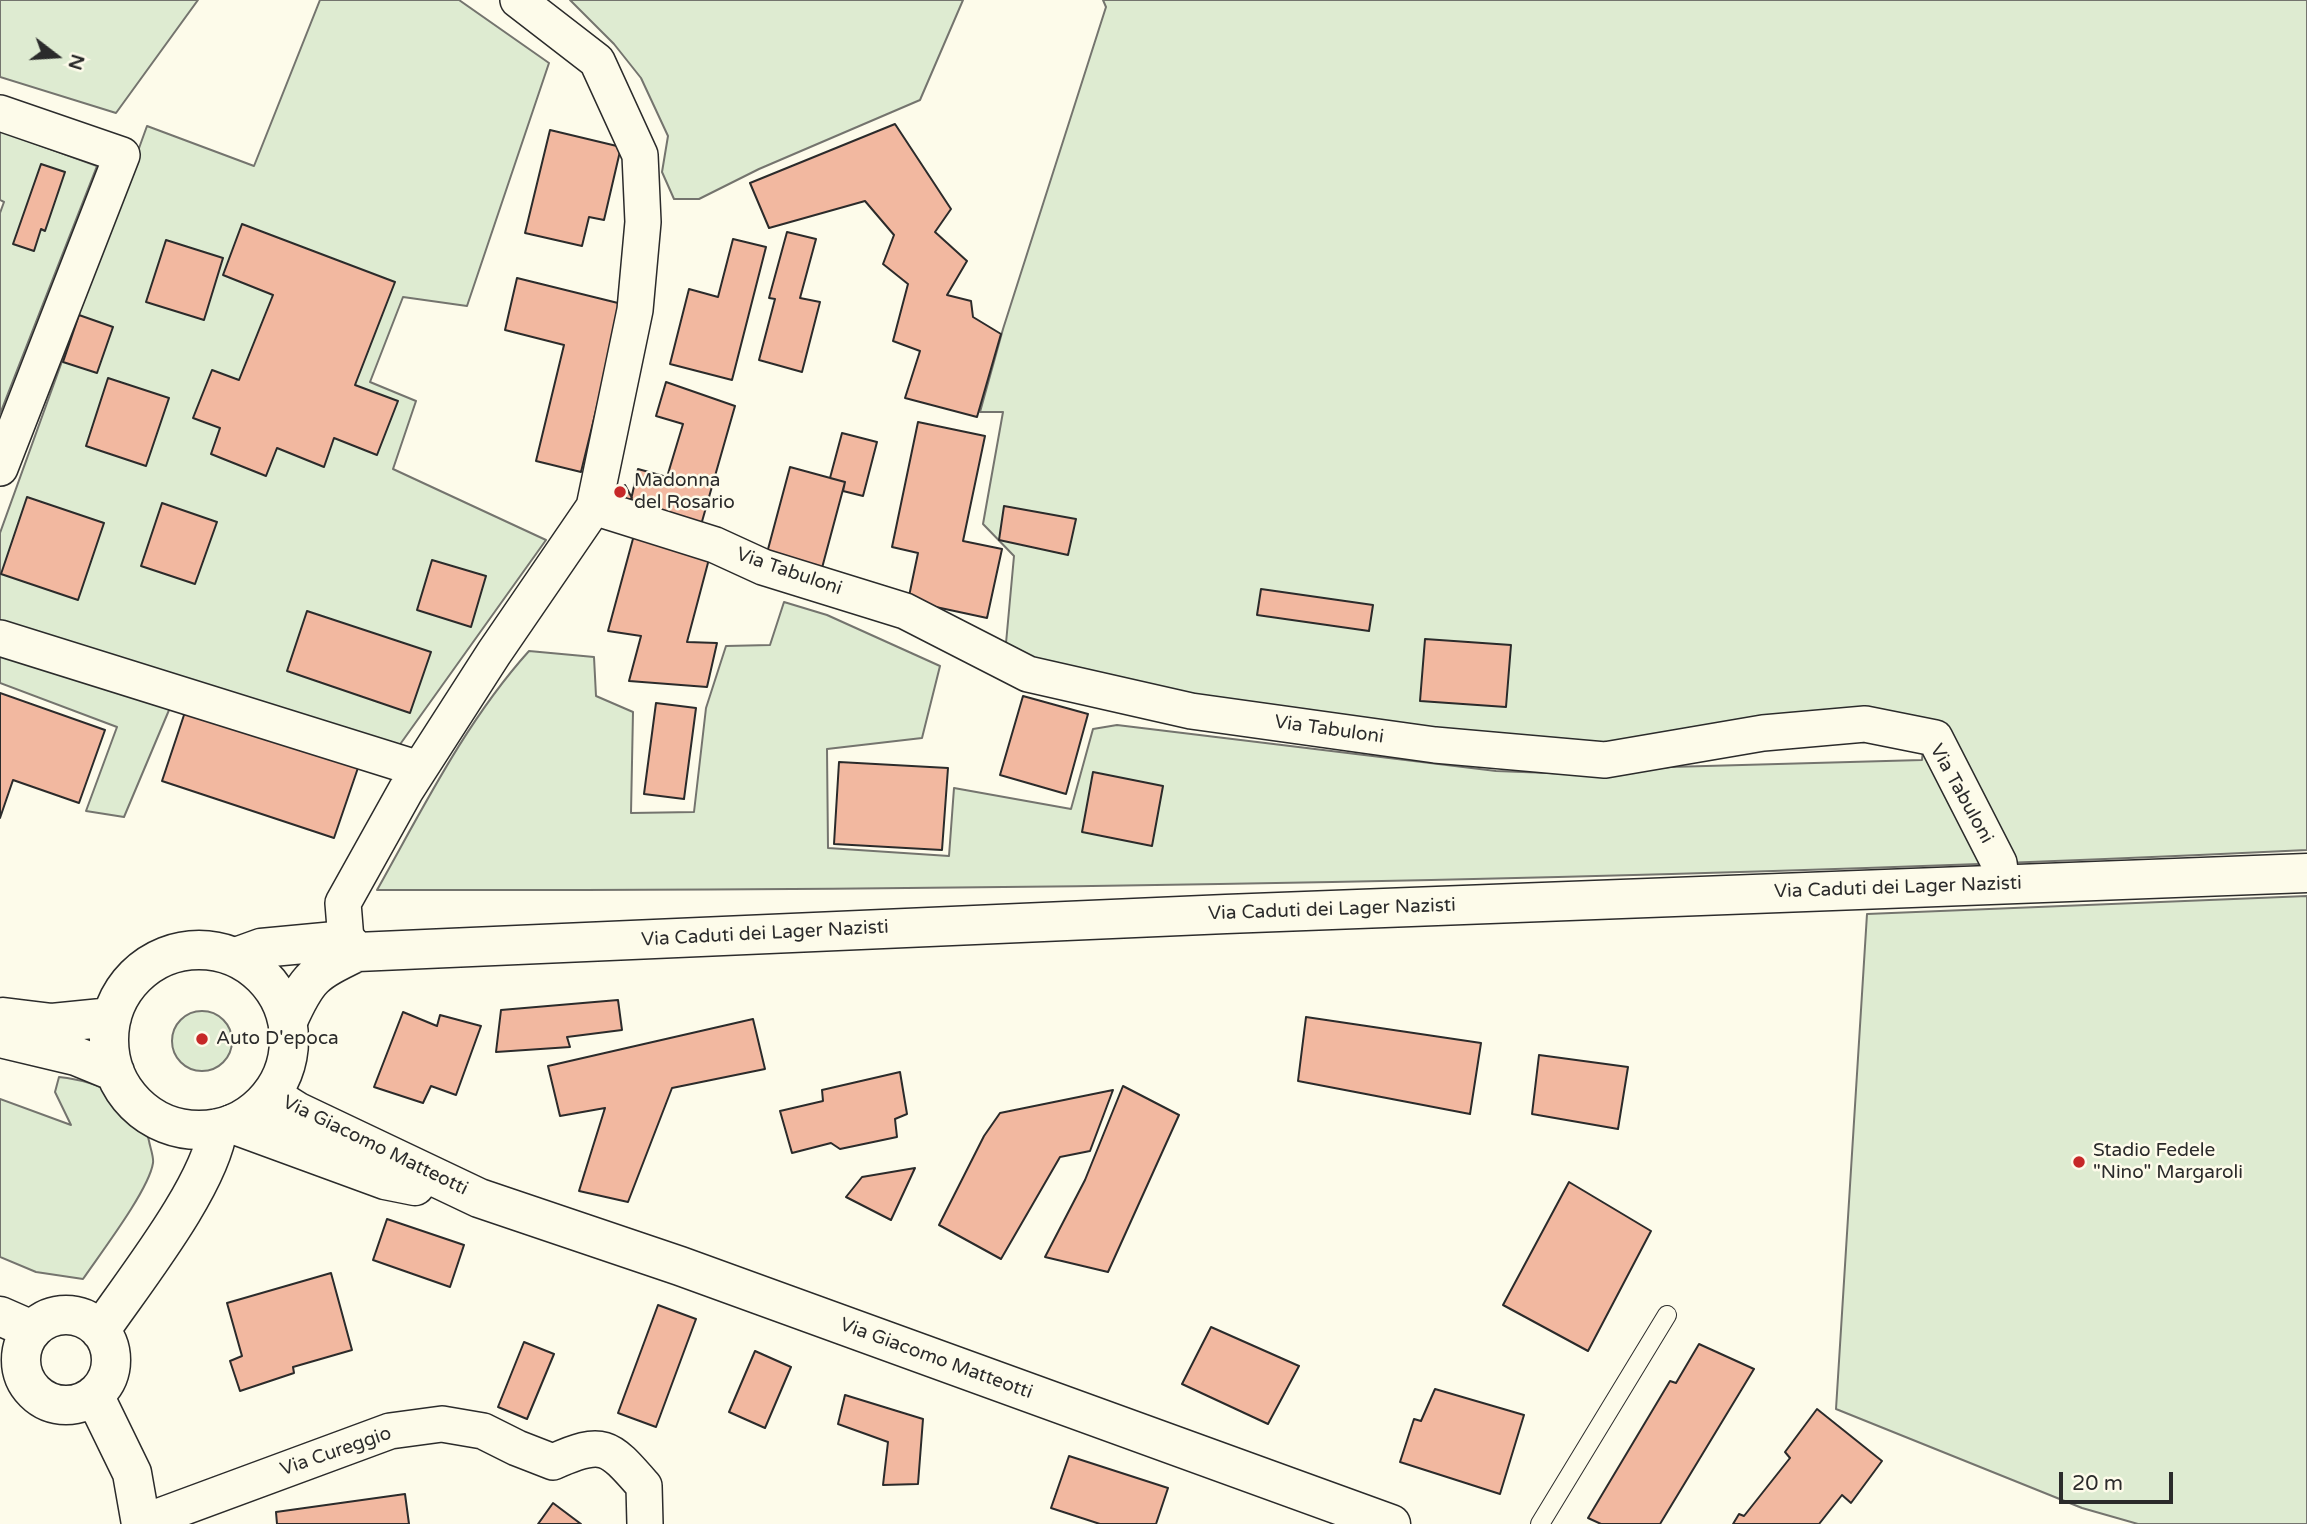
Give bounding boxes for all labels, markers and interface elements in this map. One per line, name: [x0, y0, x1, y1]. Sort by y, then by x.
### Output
north arrow: [21, 21, 91, 91]
text: N: [63, 52, 89, 73]
place label: Madonna del Rosario: [634, 470, 735, 514]
marker: Madonna del Rosario: [612, 484, 628, 500]
street label: Via Tabuloni: [733, 543, 845, 601]
street label: Via Tabuloni: [1273, 711, 1385, 749]
street label: Via Tabuloni: [1924, 740, 1998, 848]
street label: Via Caduti dei Lager Nazisti: [1774, 872, 2022, 904]
street label: Via Caduti dei Lager Nazisti: [1208, 894, 1456, 926]
street label: Via Caduti dei Lager Nazisti: [641, 916, 889, 952]
place label: Auto D'epoca: [216, 1028, 339, 1050]
marker: Auto D'epoca: [194, 1031, 210, 1047]
street label: Via Giacomo Matteotti: [279, 1091, 471, 1201]
place label: Stadio Fedele "Nino" Margaroli: [2093, 1140, 2243, 1184]
marker: Stadio Fedele "Nino" Margaroli: [2071, 1154, 2087, 1170]
street label: Via Giacomo Matteotti: [837, 1314, 1035, 1404]
street label: Via Cureggio: [277, 1422, 395, 1482]
scale bar: [2062, 1458, 2176, 1502]
text: 20 m: [2072, 1471, 2123, 1496]

